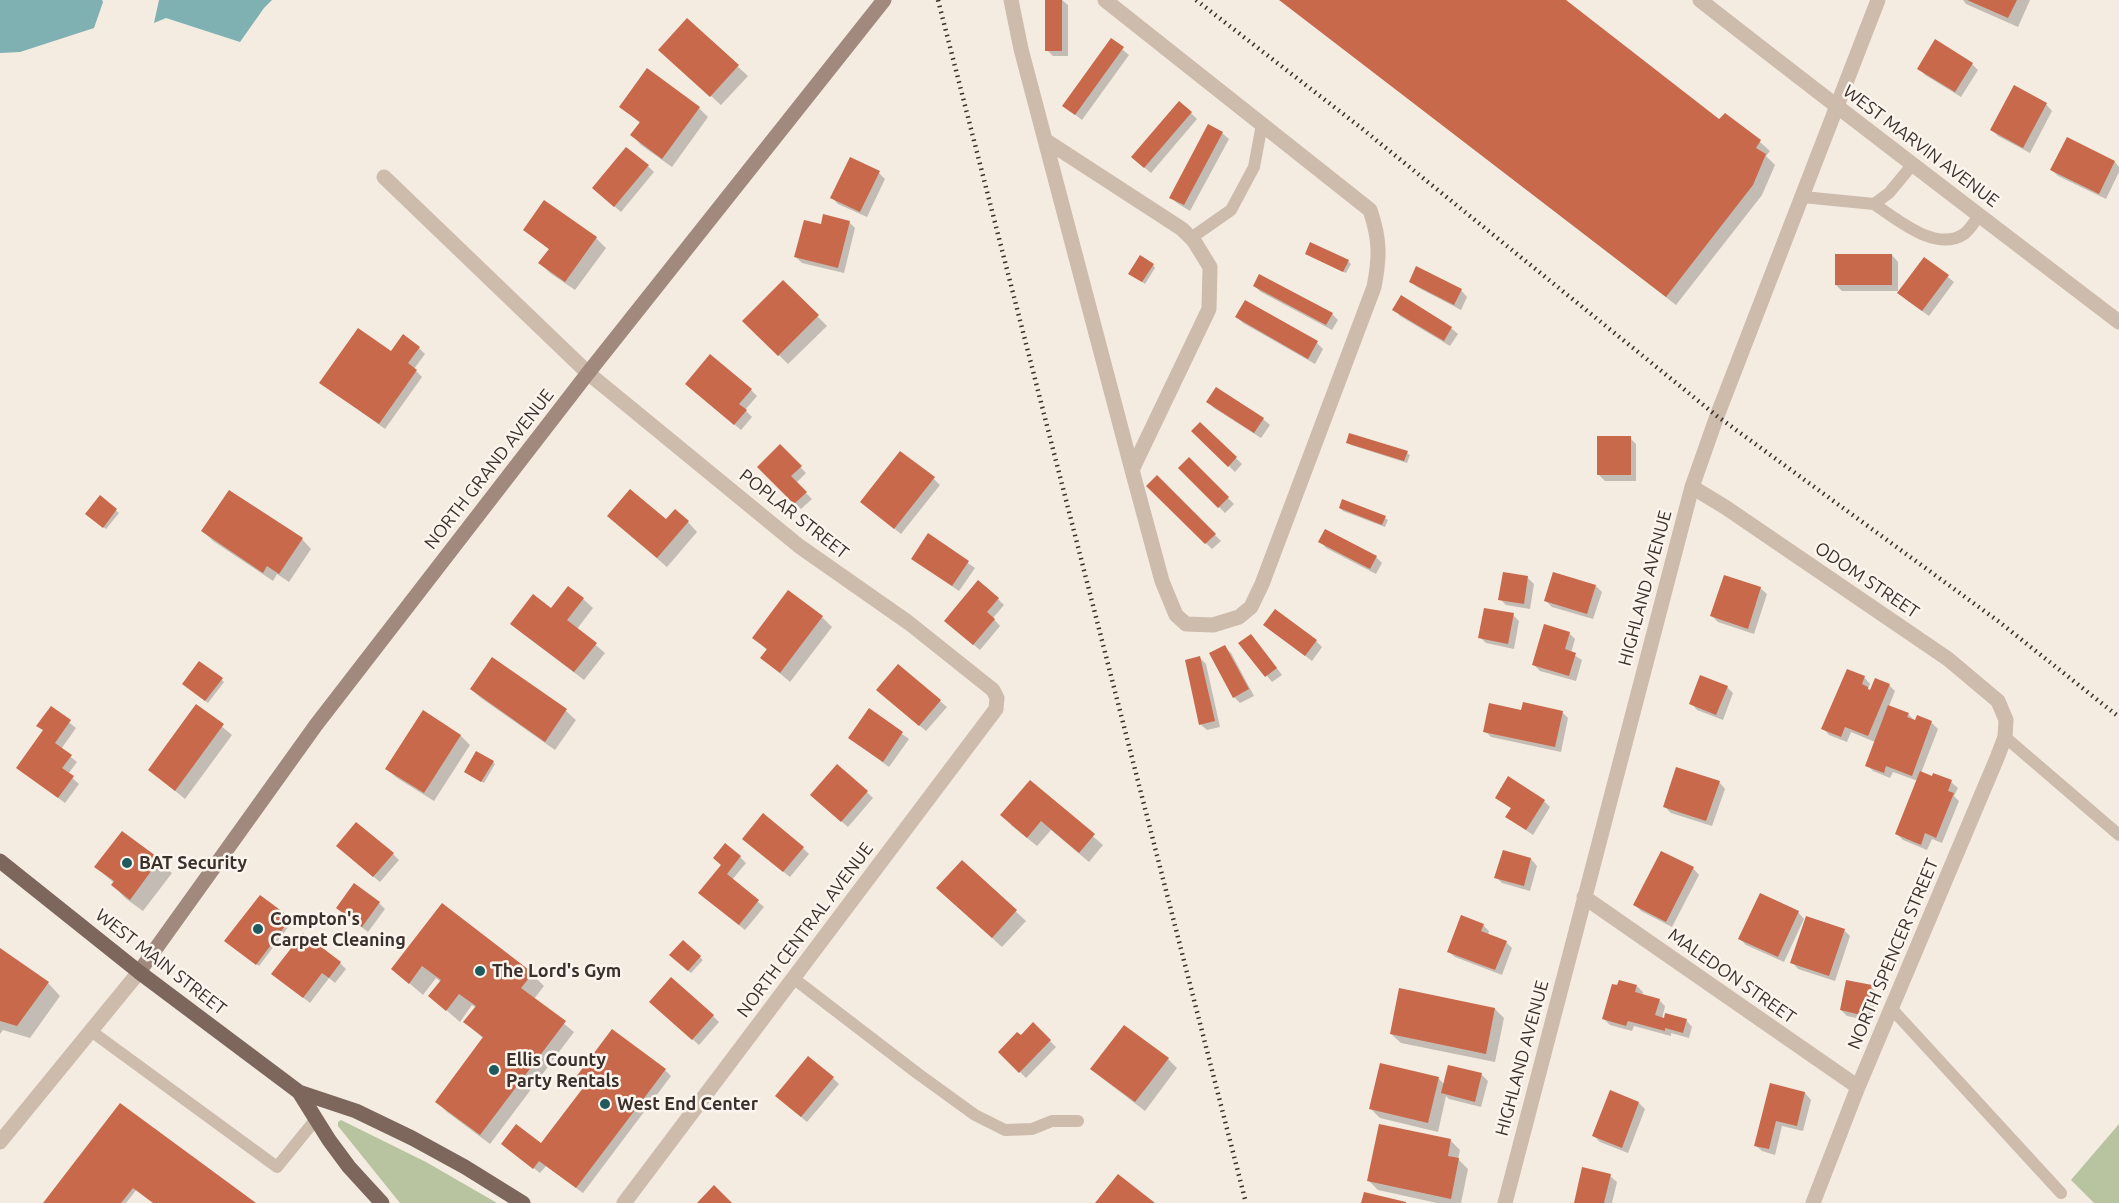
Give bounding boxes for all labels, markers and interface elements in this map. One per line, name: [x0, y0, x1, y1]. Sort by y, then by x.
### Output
street label: WEST MARVIN AVENUE: [1839, 80, 2003, 212]
street label: NORTH GRAND AVENUE: [420, 385, 558, 553]
street label: POPLAR STREET: [735, 465, 853, 563]
street label: HIGHLAND AVENUE: [1614, 508, 1676, 668]
street label: ODOM STREET: [1811, 537, 1923, 623]
street label: NORTH CENTRAL AVENUE: [732, 838, 878, 1022]
place label: BAT Security: [139, 852, 247, 874]
street label: NORTH SPENCER STREET: [1843, 855, 1943, 1053]
marker: BAT Security: [120, 856, 134, 870]
street label: WEST MAIN STREET: [91, 904, 231, 1020]
place label: Compton's Carpet Cleaning: [270, 908, 406, 950]
marker: Compton's Carpet Cleaning: [251, 922, 265, 936]
street label: MALEDON STREET: [1664, 924, 1800, 1028]
place label: The Lord's Gym: [492, 960, 621, 982]
marker: The Lord's Gym: [473, 964, 487, 978]
street label: HIGHLAND AVENUE: [1491, 978, 1553, 1138]
place label: Ellis County Party Rentals: [506, 1049, 620, 1092]
marker: Ellis County Party Rentals: [487, 1063, 501, 1077]
place label: West End Center: [617, 1093, 758, 1115]
marker: West End Center: [598, 1097, 612, 1111]

